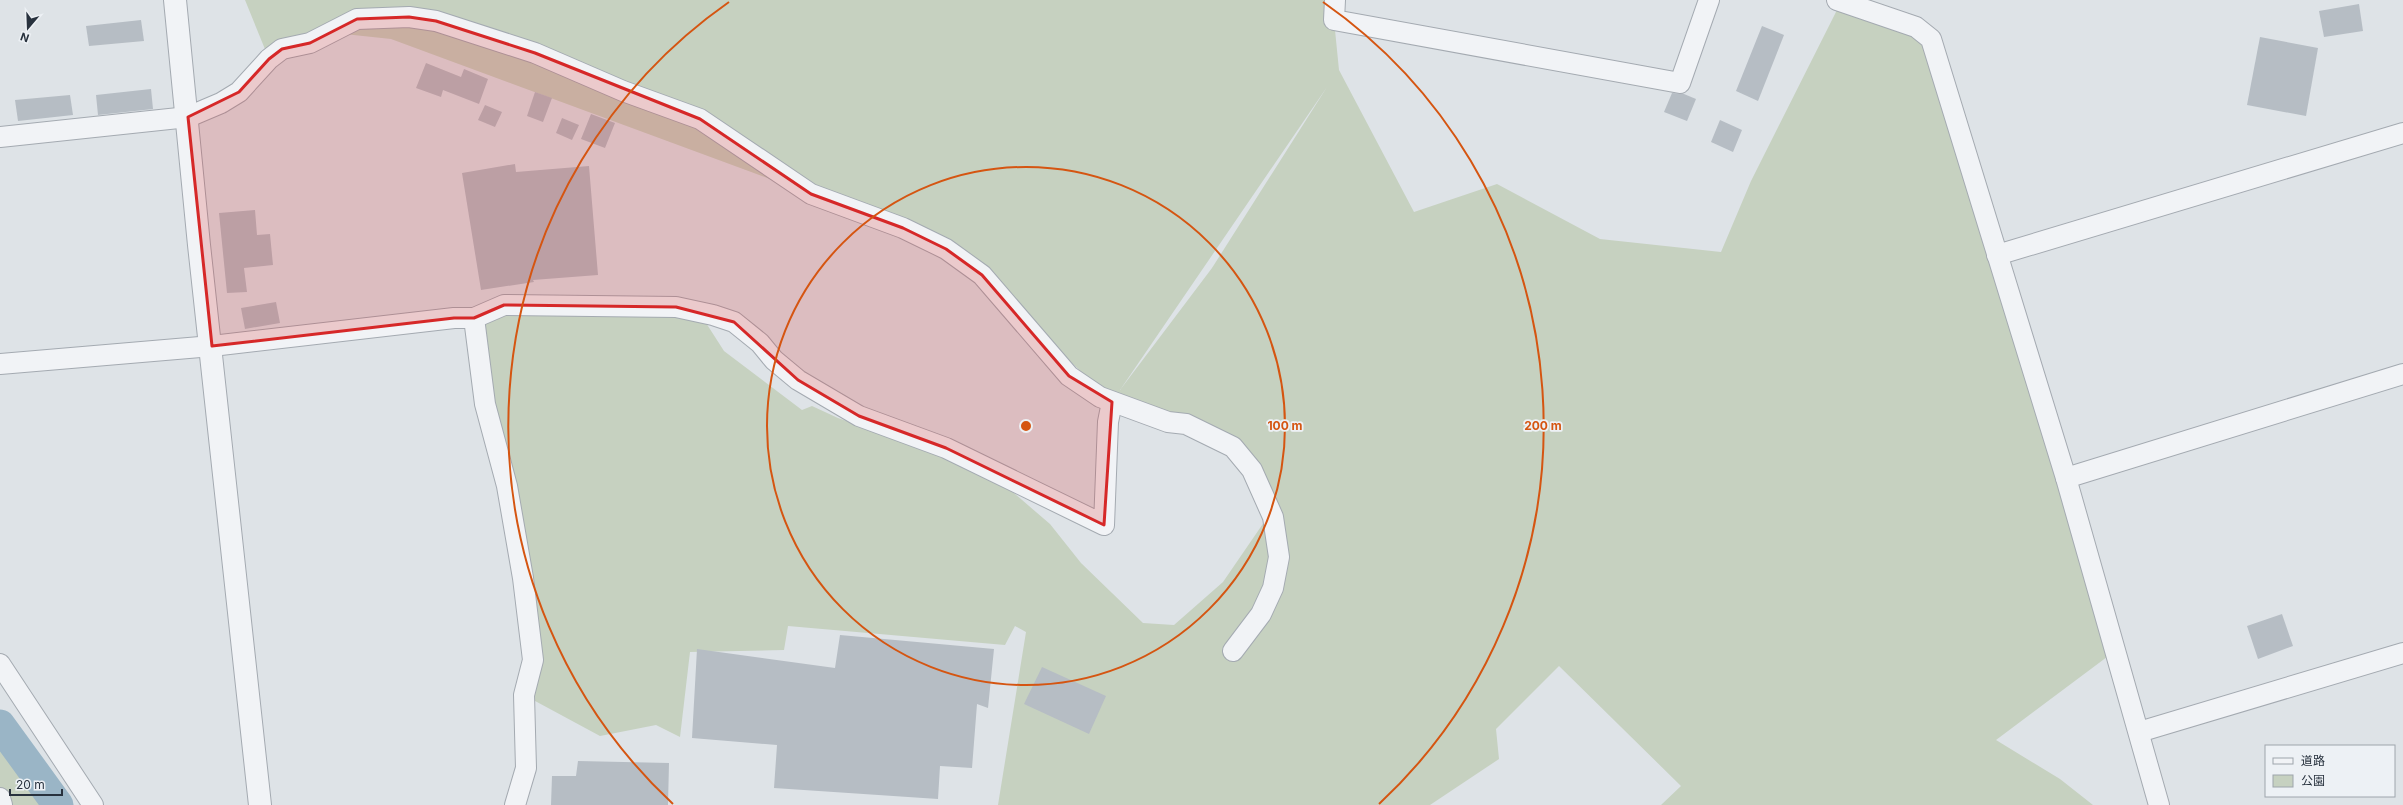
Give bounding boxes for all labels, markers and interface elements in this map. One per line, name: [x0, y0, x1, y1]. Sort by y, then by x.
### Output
north arrow: [8, 8, 48, 48]
text: N: [18, 29, 31, 45]
text: 100 m: [1267, 418, 1303, 433]
text: 200 m: [1524, 418, 1562, 433]
centre of rings: [1019, 419, 1033, 433]
legend: [2265, 745, 2395, 797]
text: 道路: [2301, 753, 2325, 768]
scale bar: [10, 771, 62, 797]
text: 公園: [2301, 773, 2325, 788]
text: 20 m: [16, 777, 45, 792]

